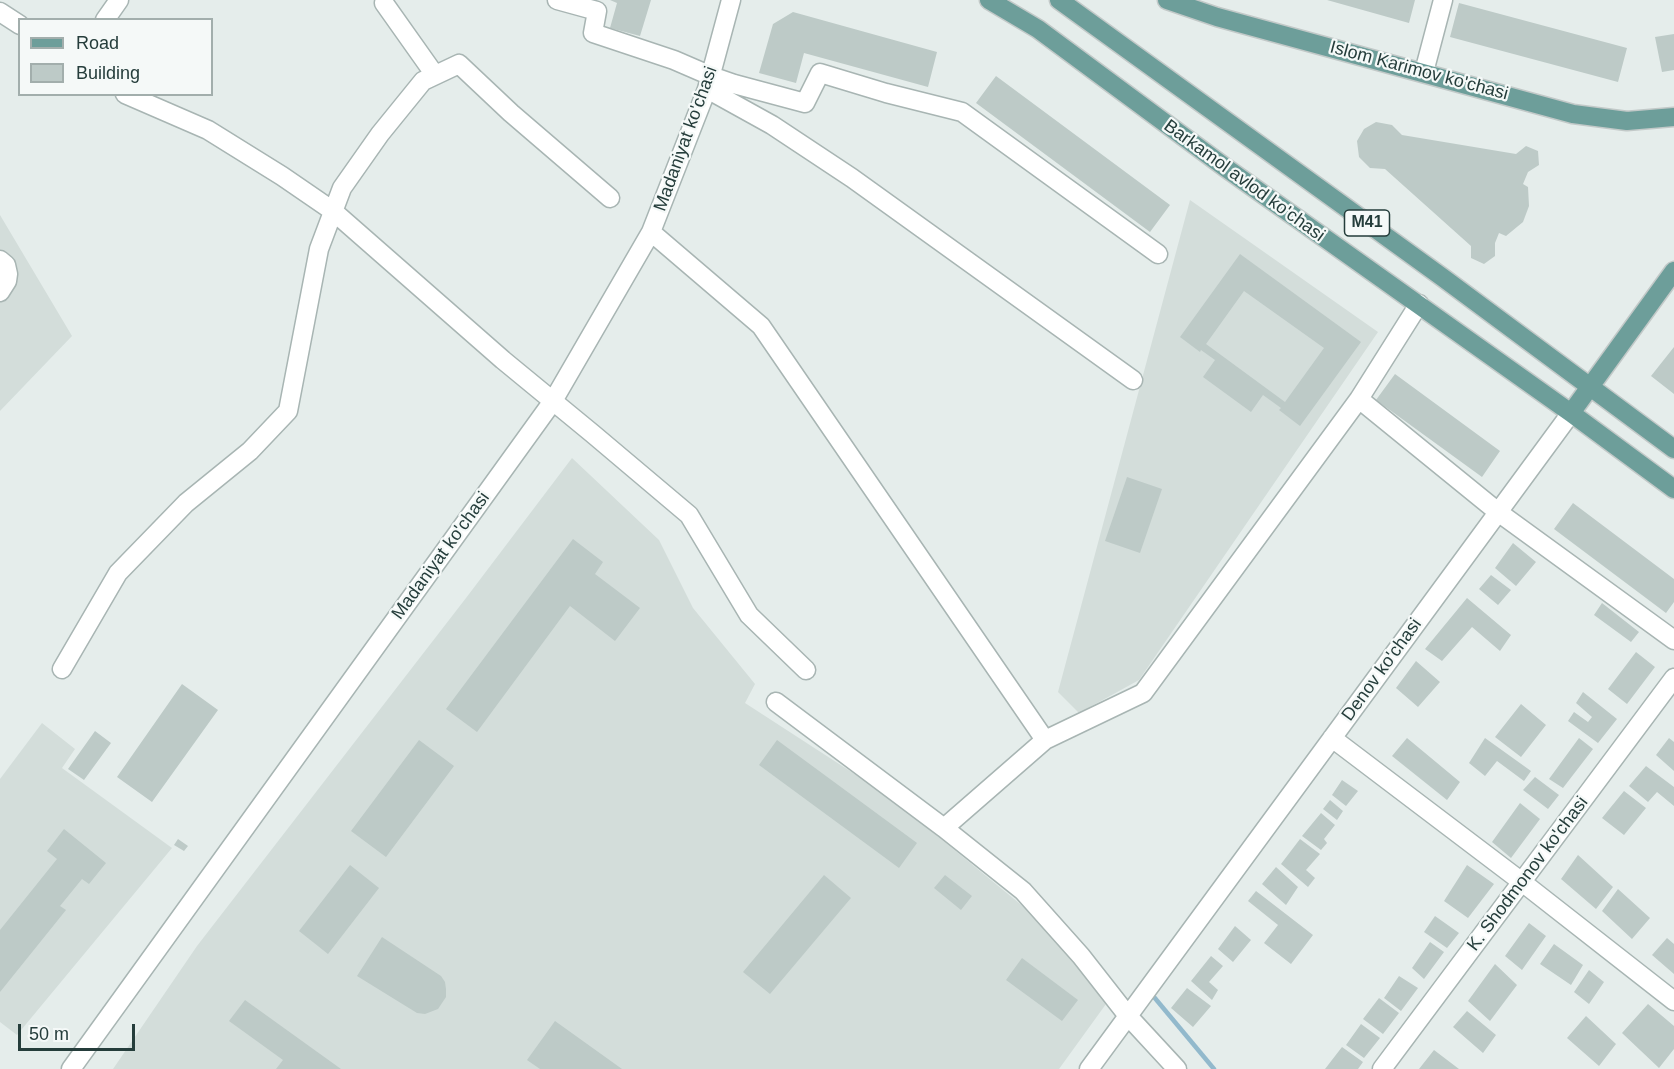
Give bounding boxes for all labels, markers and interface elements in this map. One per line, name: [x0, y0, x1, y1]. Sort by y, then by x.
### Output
legend: [18, 18, 213, 96]
text: Road: [76, 33, 119, 53]
street label: Islom Karimov ko'chasi: [1328, 37, 1510, 105]
text: Building: [76, 63, 140, 83]
street label: Madaniyat ko'chasi: [650, 64, 722, 214]
street label: Barkamol avlod ko'chasi: [1159, 115, 1329, 247]
road number: M41: [1344, 210, 1390, 236]
street label: Madaniyat ko'chasi: [387, 488, 495, 624]
street label: Denov ko'chasi: [1338, 615, 1426, 725]
street label: K. Shodmonov ko'chasi: [1463, 793, 1593, 955]
scale bar: [21, 1012, 138, 1050]
text: 50 m: [29, 1024, 69, 1044]

